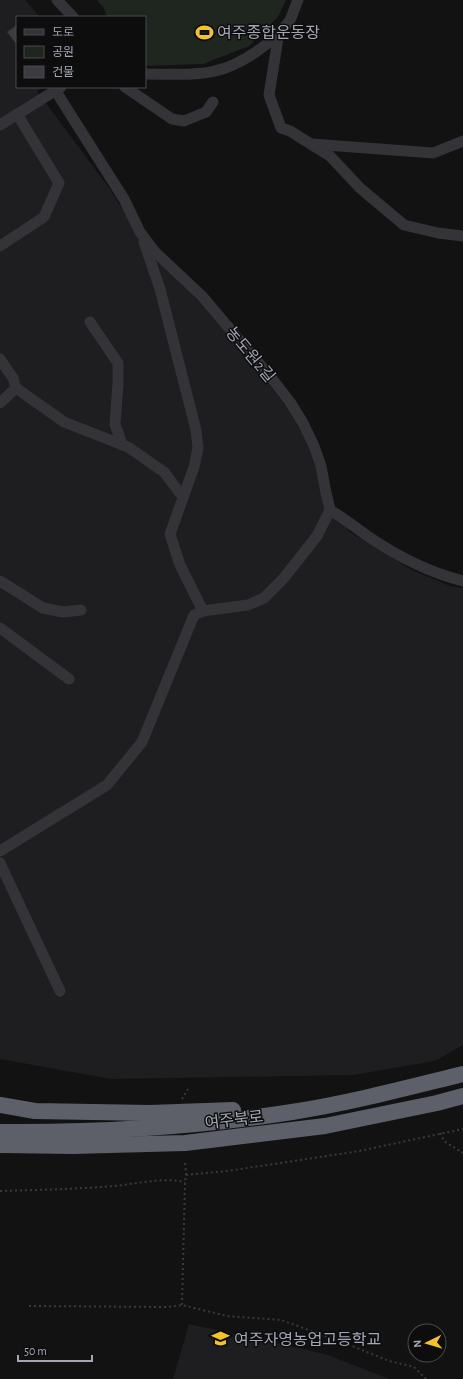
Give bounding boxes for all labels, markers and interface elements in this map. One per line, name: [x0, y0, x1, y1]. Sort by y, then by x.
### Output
legend: [16, 16, 146, 88]
sports icon: 여주종합운동장: [194, 22, 214, 42]
place label: 여주종합운동장: [217, 25, 320, 41]
text: 도로: [52, 26, 74, 38]
text: 공원: [52, 46, 74, 58]
text: 건물: [52, 66, 74, 78]
street label: 농도원2길: [223, 324, 278, 385]
street label: 여주북로: [204, 1108, 265, 1132]
north arrow: [407, 1323, 447, 1363]
school or university icon: 여주자영농업고등학교: [211, 1329, 231, 1349]
place label: 여주자영농업고등학교: [234, 1331, 381, 1348]
scale bar: [18, 1337, 92, 1363]
text: N: [412, 1340, 423, 1348]
text: 50 m: [24, 1345, 47, 1357]

